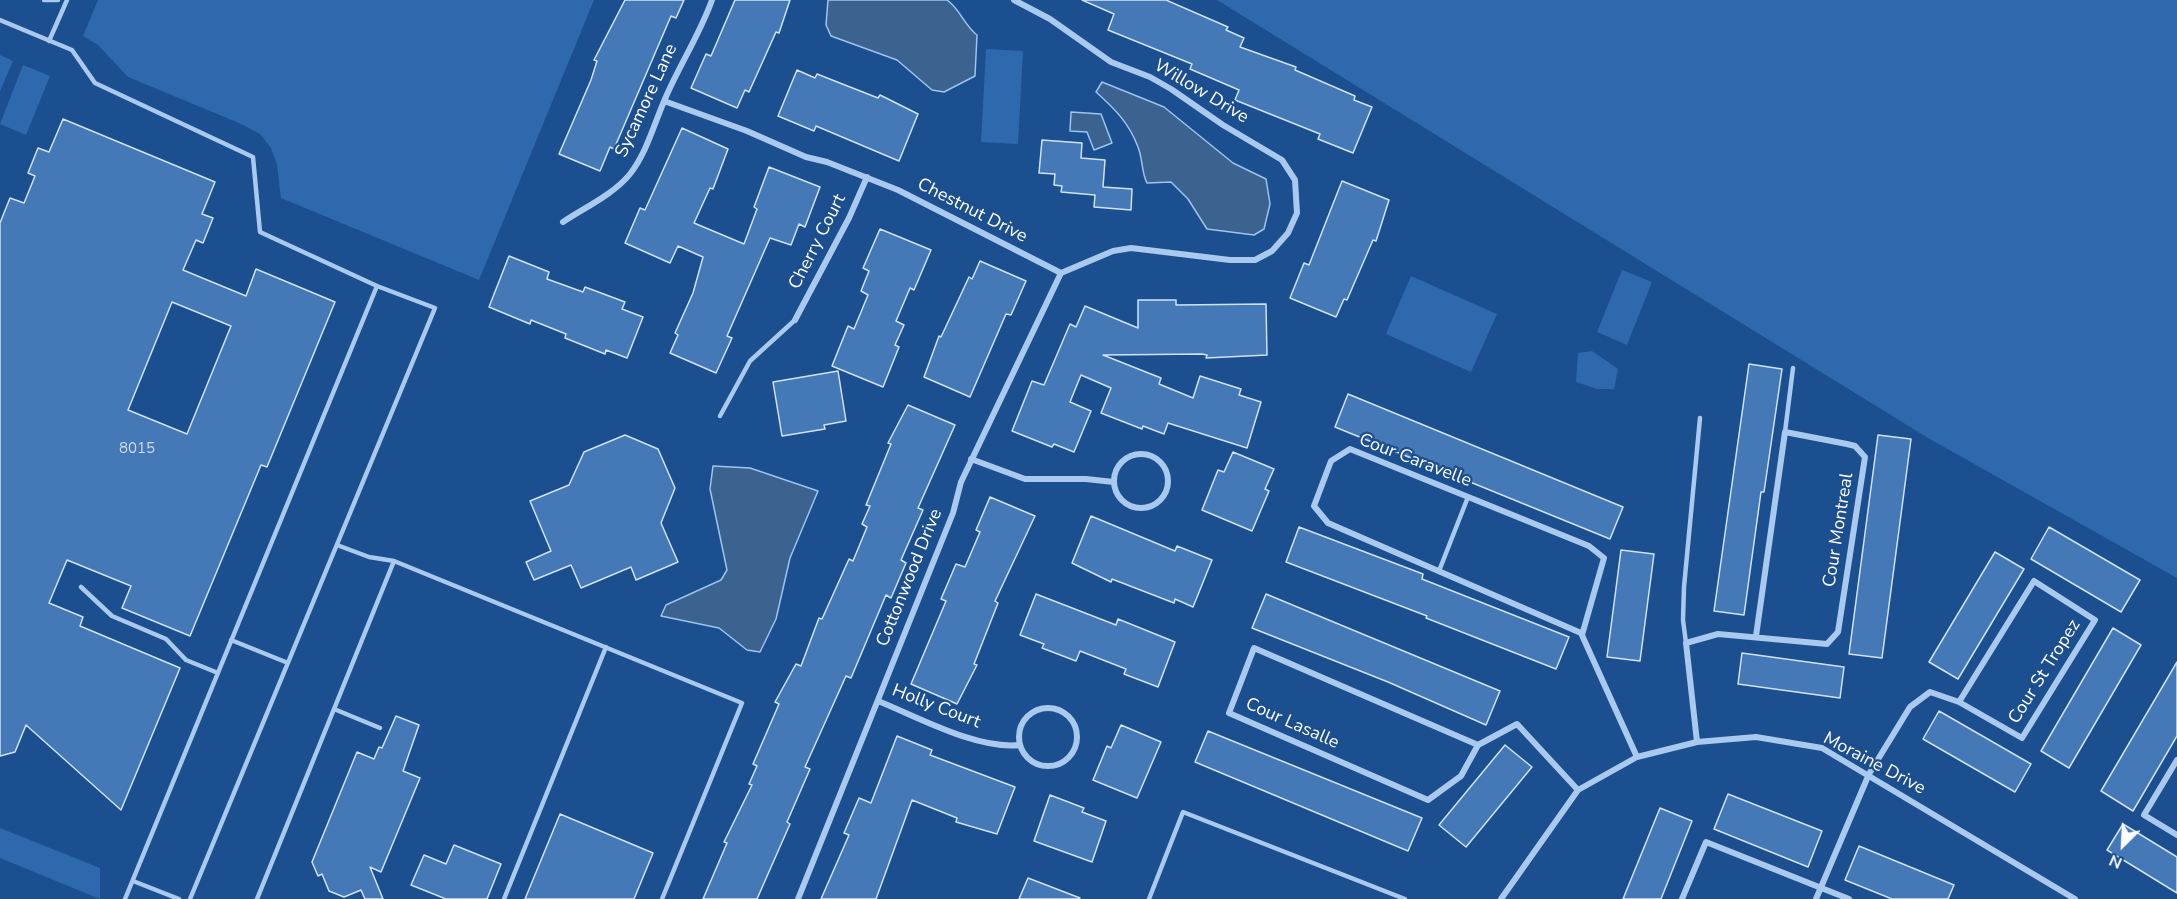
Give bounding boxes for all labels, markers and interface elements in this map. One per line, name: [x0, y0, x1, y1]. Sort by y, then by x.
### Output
street label: Sycamore Lane: [611, 41, 683, 161]
street label: Willow Drive: [1150, 55, 1252, 129]
street label: Chestnut Drive: [913, 174, 1031, 248]
street label: Cherry Court: [785, 191, 851, 293]
street label: Cour Caravelle: [1356, 430, 1474, 492]
house number: 8015: [119, 440, 155, 458]
street label: Cour Montreal: [1819, 471, 1859, 589]
street label: Cottonwood Drive: [873, 506, 947, 650]
street label: Cour St Tropez: [2004, 616, 2086, 728]
street label: Holly Court: [889, 680, 983, 734]
street label: Cour Lasalle: [1242, 694, 1342, 754]
street label: Moraine Drive: [1819, 728, 1929, 800]
north arrow: [2093, 815, 2153, 875]
text: N: [2106, 849, 2126, 874]

